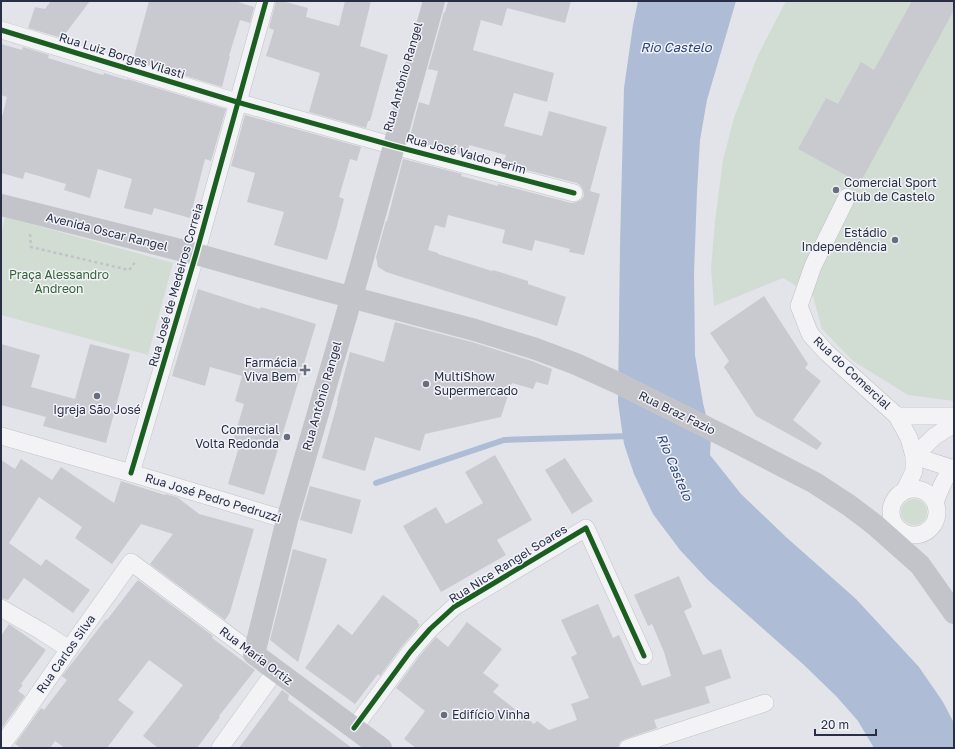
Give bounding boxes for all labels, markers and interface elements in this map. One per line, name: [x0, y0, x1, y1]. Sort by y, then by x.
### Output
street label: Rua Antônio Rangel: [380, 20, 425, 133]
street label: Rua Luiz Borges Vilasti: [57, 29, 187, 82]
water label: Rio Castelo: [640, 39, 713, 55]
street label: Rua José Valdo Perim: [404, 130, 528, 177]
place label: Comercial Sport Club de Castelo: [844, 175, 937, 204]
marker: Comercial Sport Club de Castelo: [831, 185, 841, 195]
street label: Rua José de Medeiros Correia: [145, 201, 206, 369]
street label: Avenida Oscar Rangel: [45, 209, 170, 254]
place label: Estádio Independência: [802, 225, 887, 254]
marker: Estádio Independência: [890, 235, 900, 245]
park label: Praça Alessandro Andreon: [9, 267, 109, 296]
street label: Rua do Comercial: [811, 333, 894, 412]
street label: Rua Antônio Rangel: [299, 339, 344, 452]
place label: Farmácia Viva Bem: [244, 355, 297, 384]
marker: Farmácia Viva Bem: [300, 365, 310, 375]
place label: MultiShow Supermercado: [434, 369, 518, 398]
marker: MultiShow Supermercado: [421, 379, 431, 389]
street label: Rua Braz Fazio: [636, 387, 718, 438]
marker: Igreja São José: [92, 391, 102, 401]
place label: Igreja São José: [53, 402, 141, 417]
place label: Comercial Volta Redonda: [195, 422, 279, 451]
water label: Rio Castelo: [654, 431, 697, 504]
marker: Comercial Volta Redonda: [282, 432, 292, 442]
street label: Rua José Pedro Pedruzzi: [143, 470, 283, 525]
street label: Rua Nice Rangel Soares: [446, 521, 570, 606]
street label: Rua Carlos Silva: [33, 612, 98, 696]
street label: Rua Maria Ortiz: [217, 623, 296, 688]
place label: Edifício Vinha: [452, 707, 530, 722]
marker: Edifício Vinha: [439, 710, 449, 720]
scale bar: [815, 711, 876, 737]
text: 20 m: [821, 717, 849, 732]

